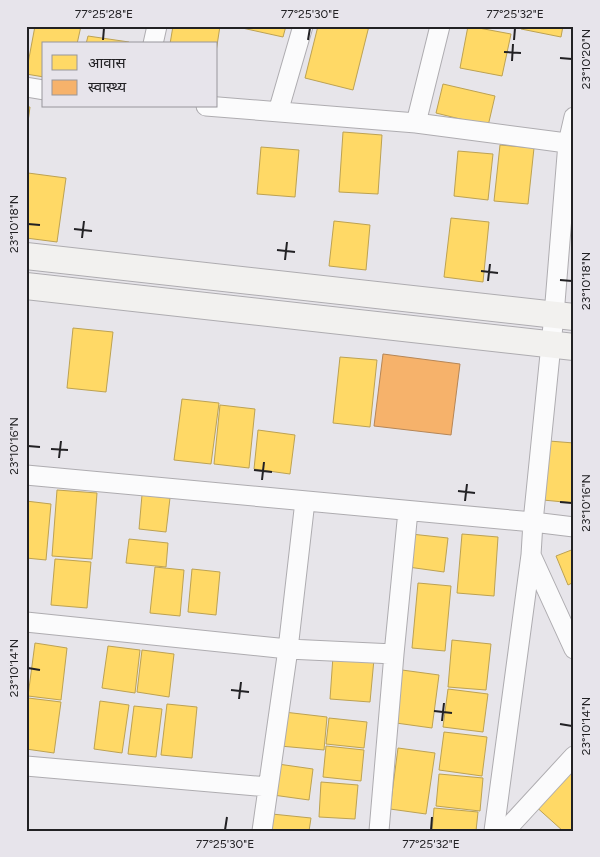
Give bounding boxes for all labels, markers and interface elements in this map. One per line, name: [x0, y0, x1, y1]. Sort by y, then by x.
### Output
text: 77°25'28"E: [75, 7, 133, 21]
text: 77°25'30"E: [281, 7, 339, 21]
text: 77°25'32"E: [486, 7, 544, 21]
text: 23°10'20"N: [579, 29, 593, 89]
legend: [42, 42, 218, 108]
text: आवास: [88, 54, 127, 72]
text: स्वास्थ्य: [88, 78, 126, 96]
text: 23°10'18"N: [7, 195, 21, 253]
text: 23°10'18"N: [579, 252, 593, 310]
text: 23°10'16"N: [7, 417, 21, 475]
text: 23°10'16"N: [579, 474, 593, 532]
text: 23°10'14"N: [7, 639, 21, 697]
text: 23°10'14"N: [579, 697, 593, 755]
text: 77°25'30"E: [196, 837, 254, 851]
text: 77°25'32"E: [402, 837, 460, 851]

